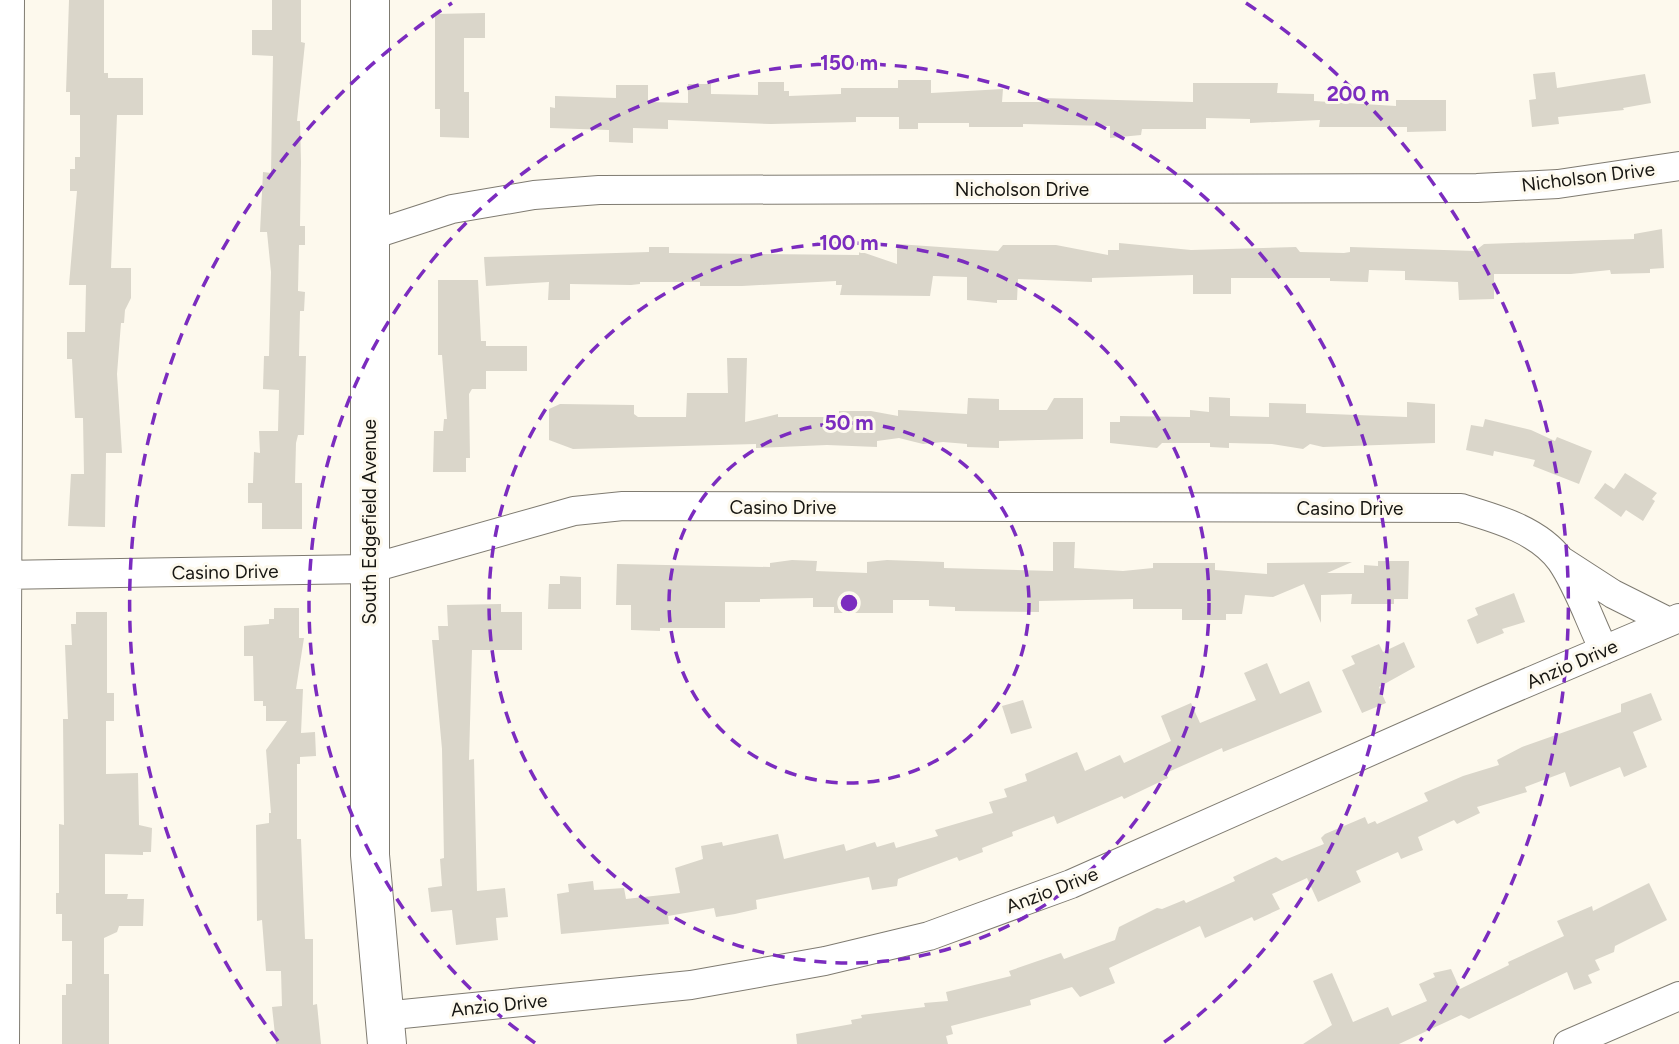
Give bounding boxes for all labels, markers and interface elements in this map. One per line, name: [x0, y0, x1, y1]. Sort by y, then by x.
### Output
text: 150 m: [820, 50, 878, 75]
text: 200 m: [1327, 81, 1389, 106]
street label: Nicholson Drive: [1520, 157, 1656, 197]
street label: Nicholson Drive: [955, 178, 1089, 201]
text: 100 m: [819, 230, 879, 255]
text: 50 m: [824, 410, 874, 435]
street label: South Edgefield Avenue: [358, 419, 381, 625]
street label: Casino Drive: [730, 496, 836, 519]
street label: Casino Drive: [1297, 497, 1403, 520]
street label: Casino Drive: [171, 560, 279, 584]
centre of rings: [837, 591, 861, 615]
street label: Anzio Drive: [1523, 634, 1621, 694]
street label: Anzio Drive: [1003, 862, 1101, 918]
street label: Anzio Drive: [450, 989, 548, 1021]

